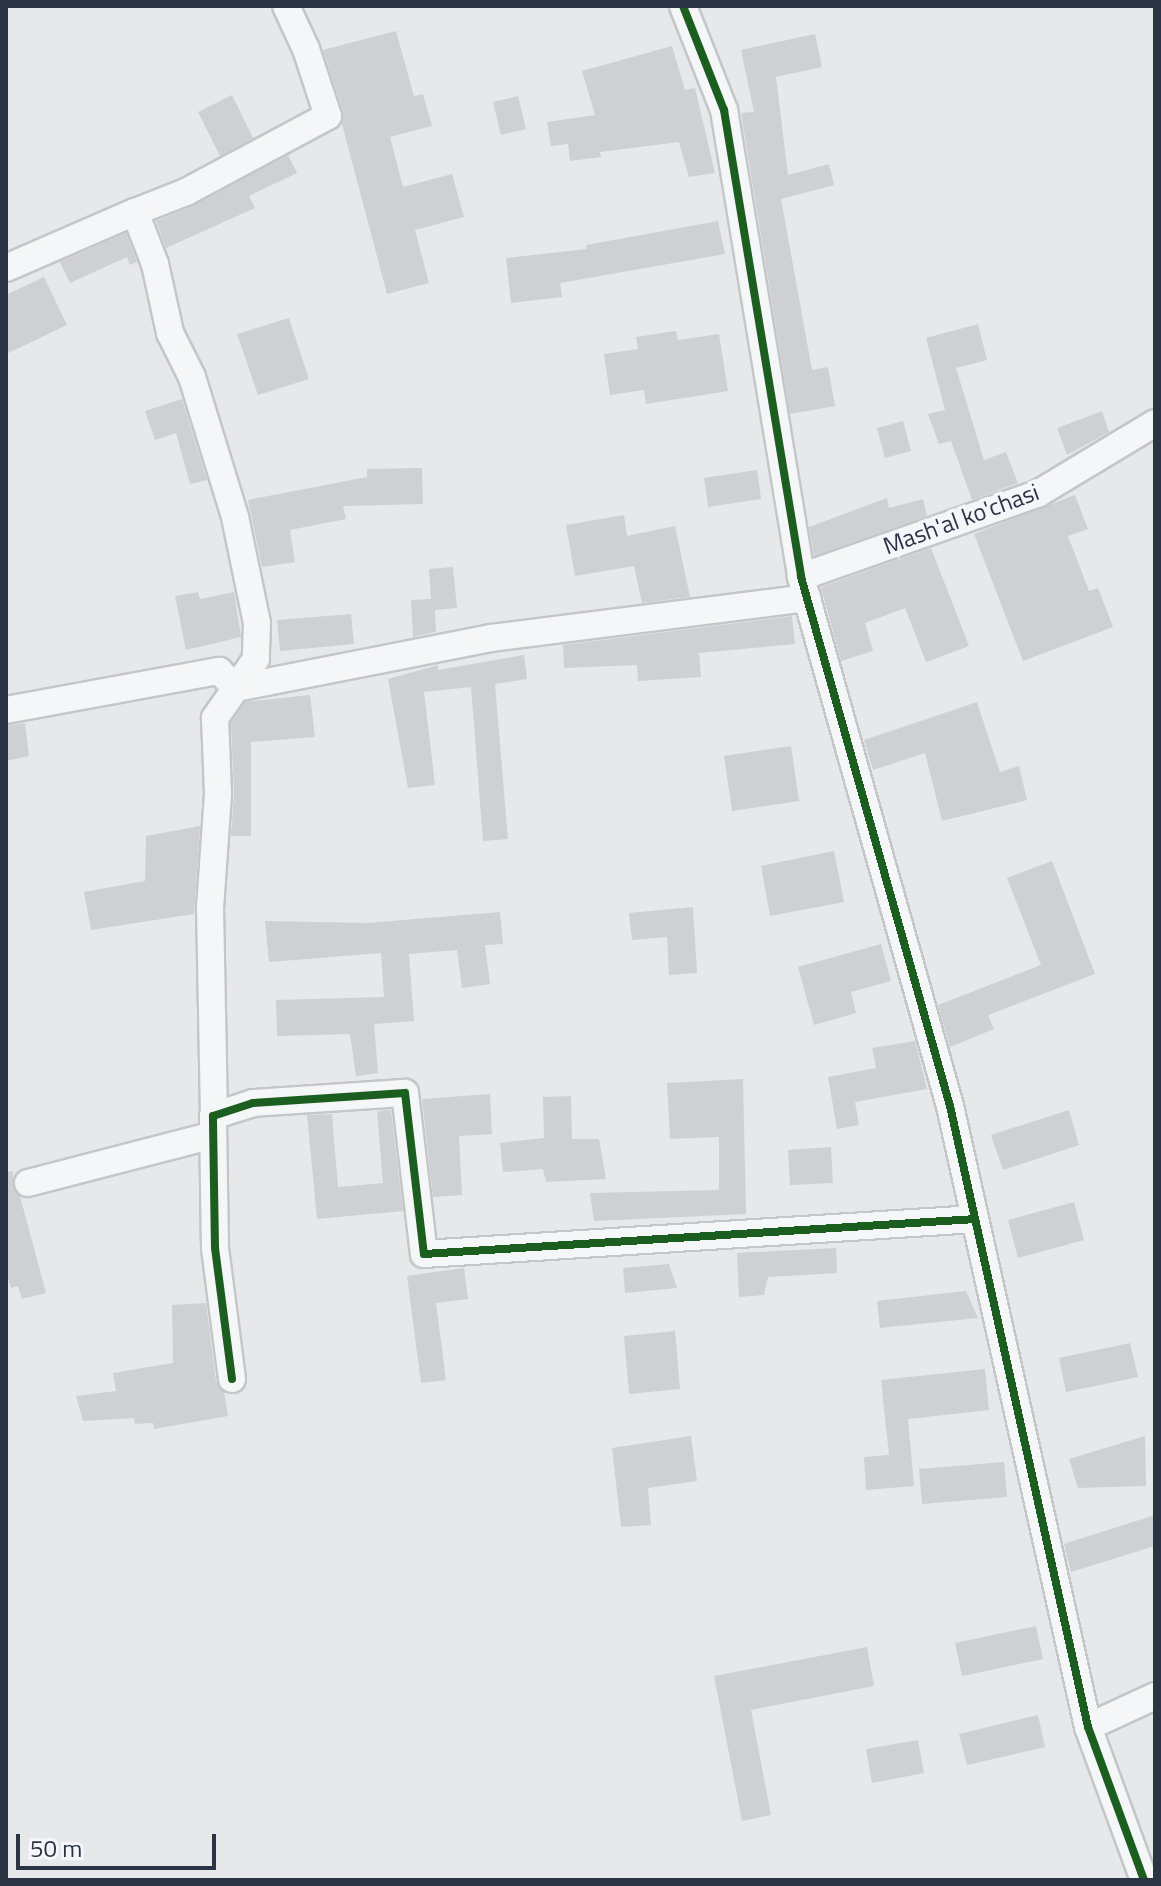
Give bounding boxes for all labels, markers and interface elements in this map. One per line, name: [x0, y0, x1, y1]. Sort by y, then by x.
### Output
street label: Mash'al ko'chasi: [879, 477, 1043, 561]
scale bar: [20, 1818, 220, 1868]
text: 50 m: [30, 1830, 82, 1866]

